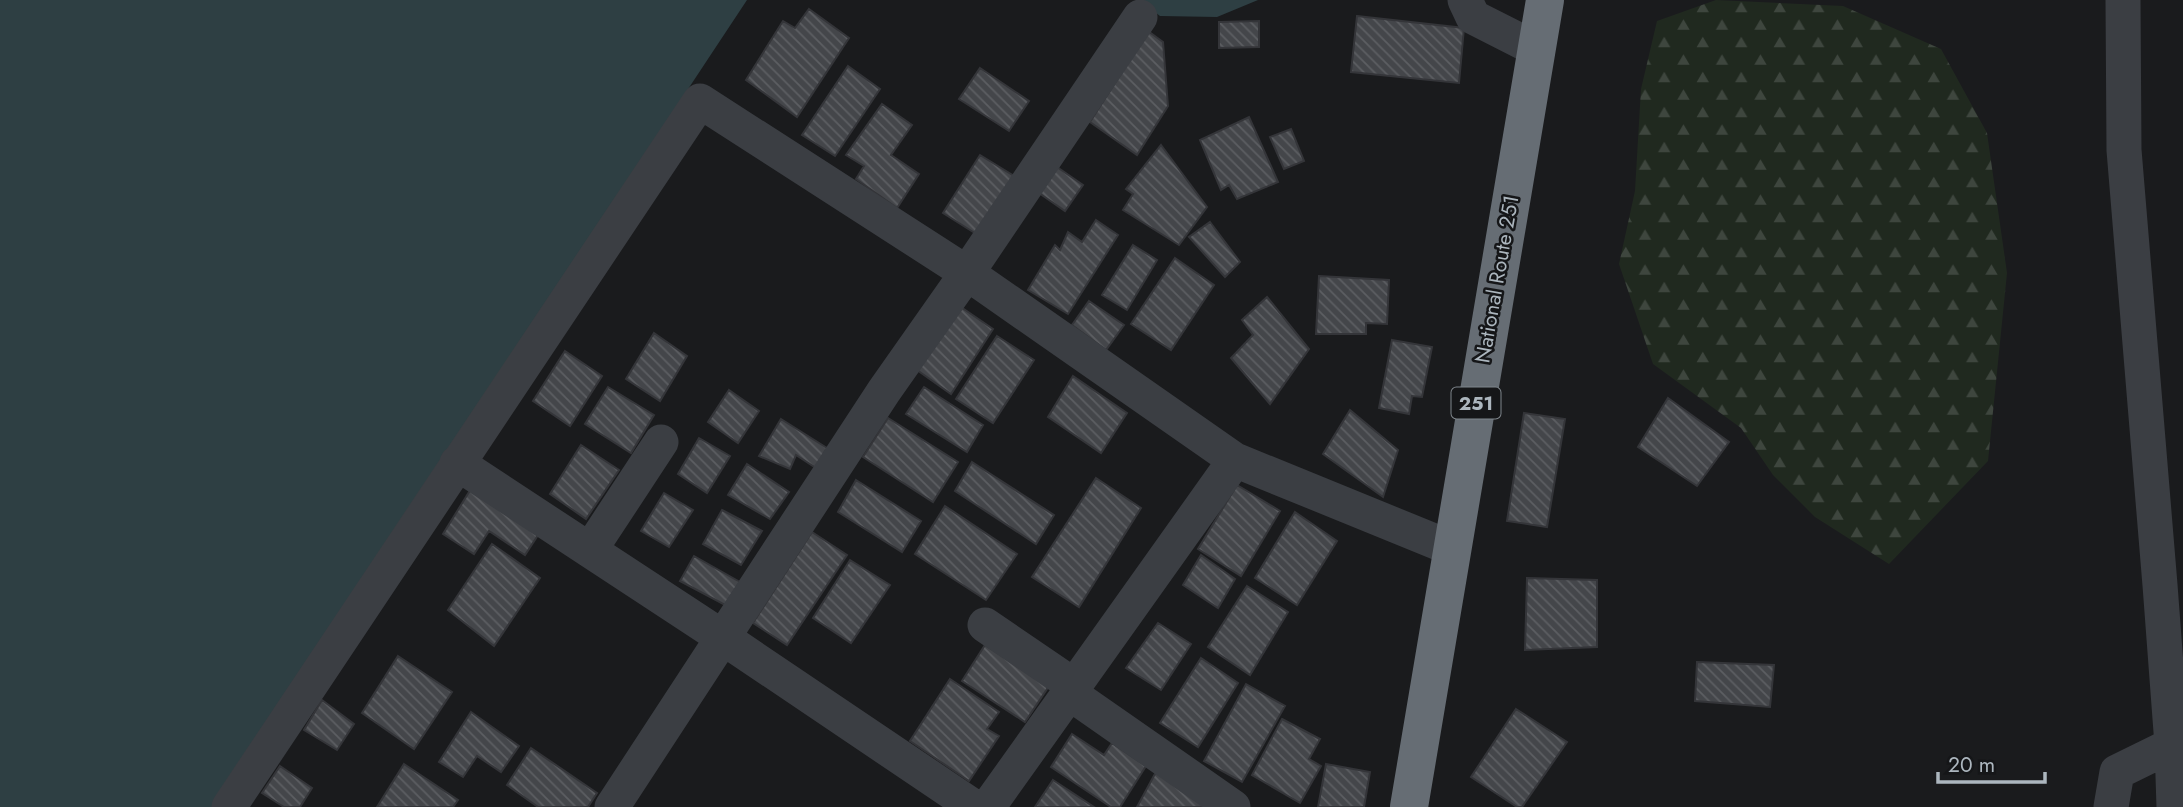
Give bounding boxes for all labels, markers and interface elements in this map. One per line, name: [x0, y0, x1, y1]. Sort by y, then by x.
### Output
street label: National Route 251: [1467, 193, 1527, 365]
road number: 251: [1452, 388, 1500, 418]
scale bar: [1938, 740, 2045, 784]
text: 20 m: [1948, 750, 1995, 780]

